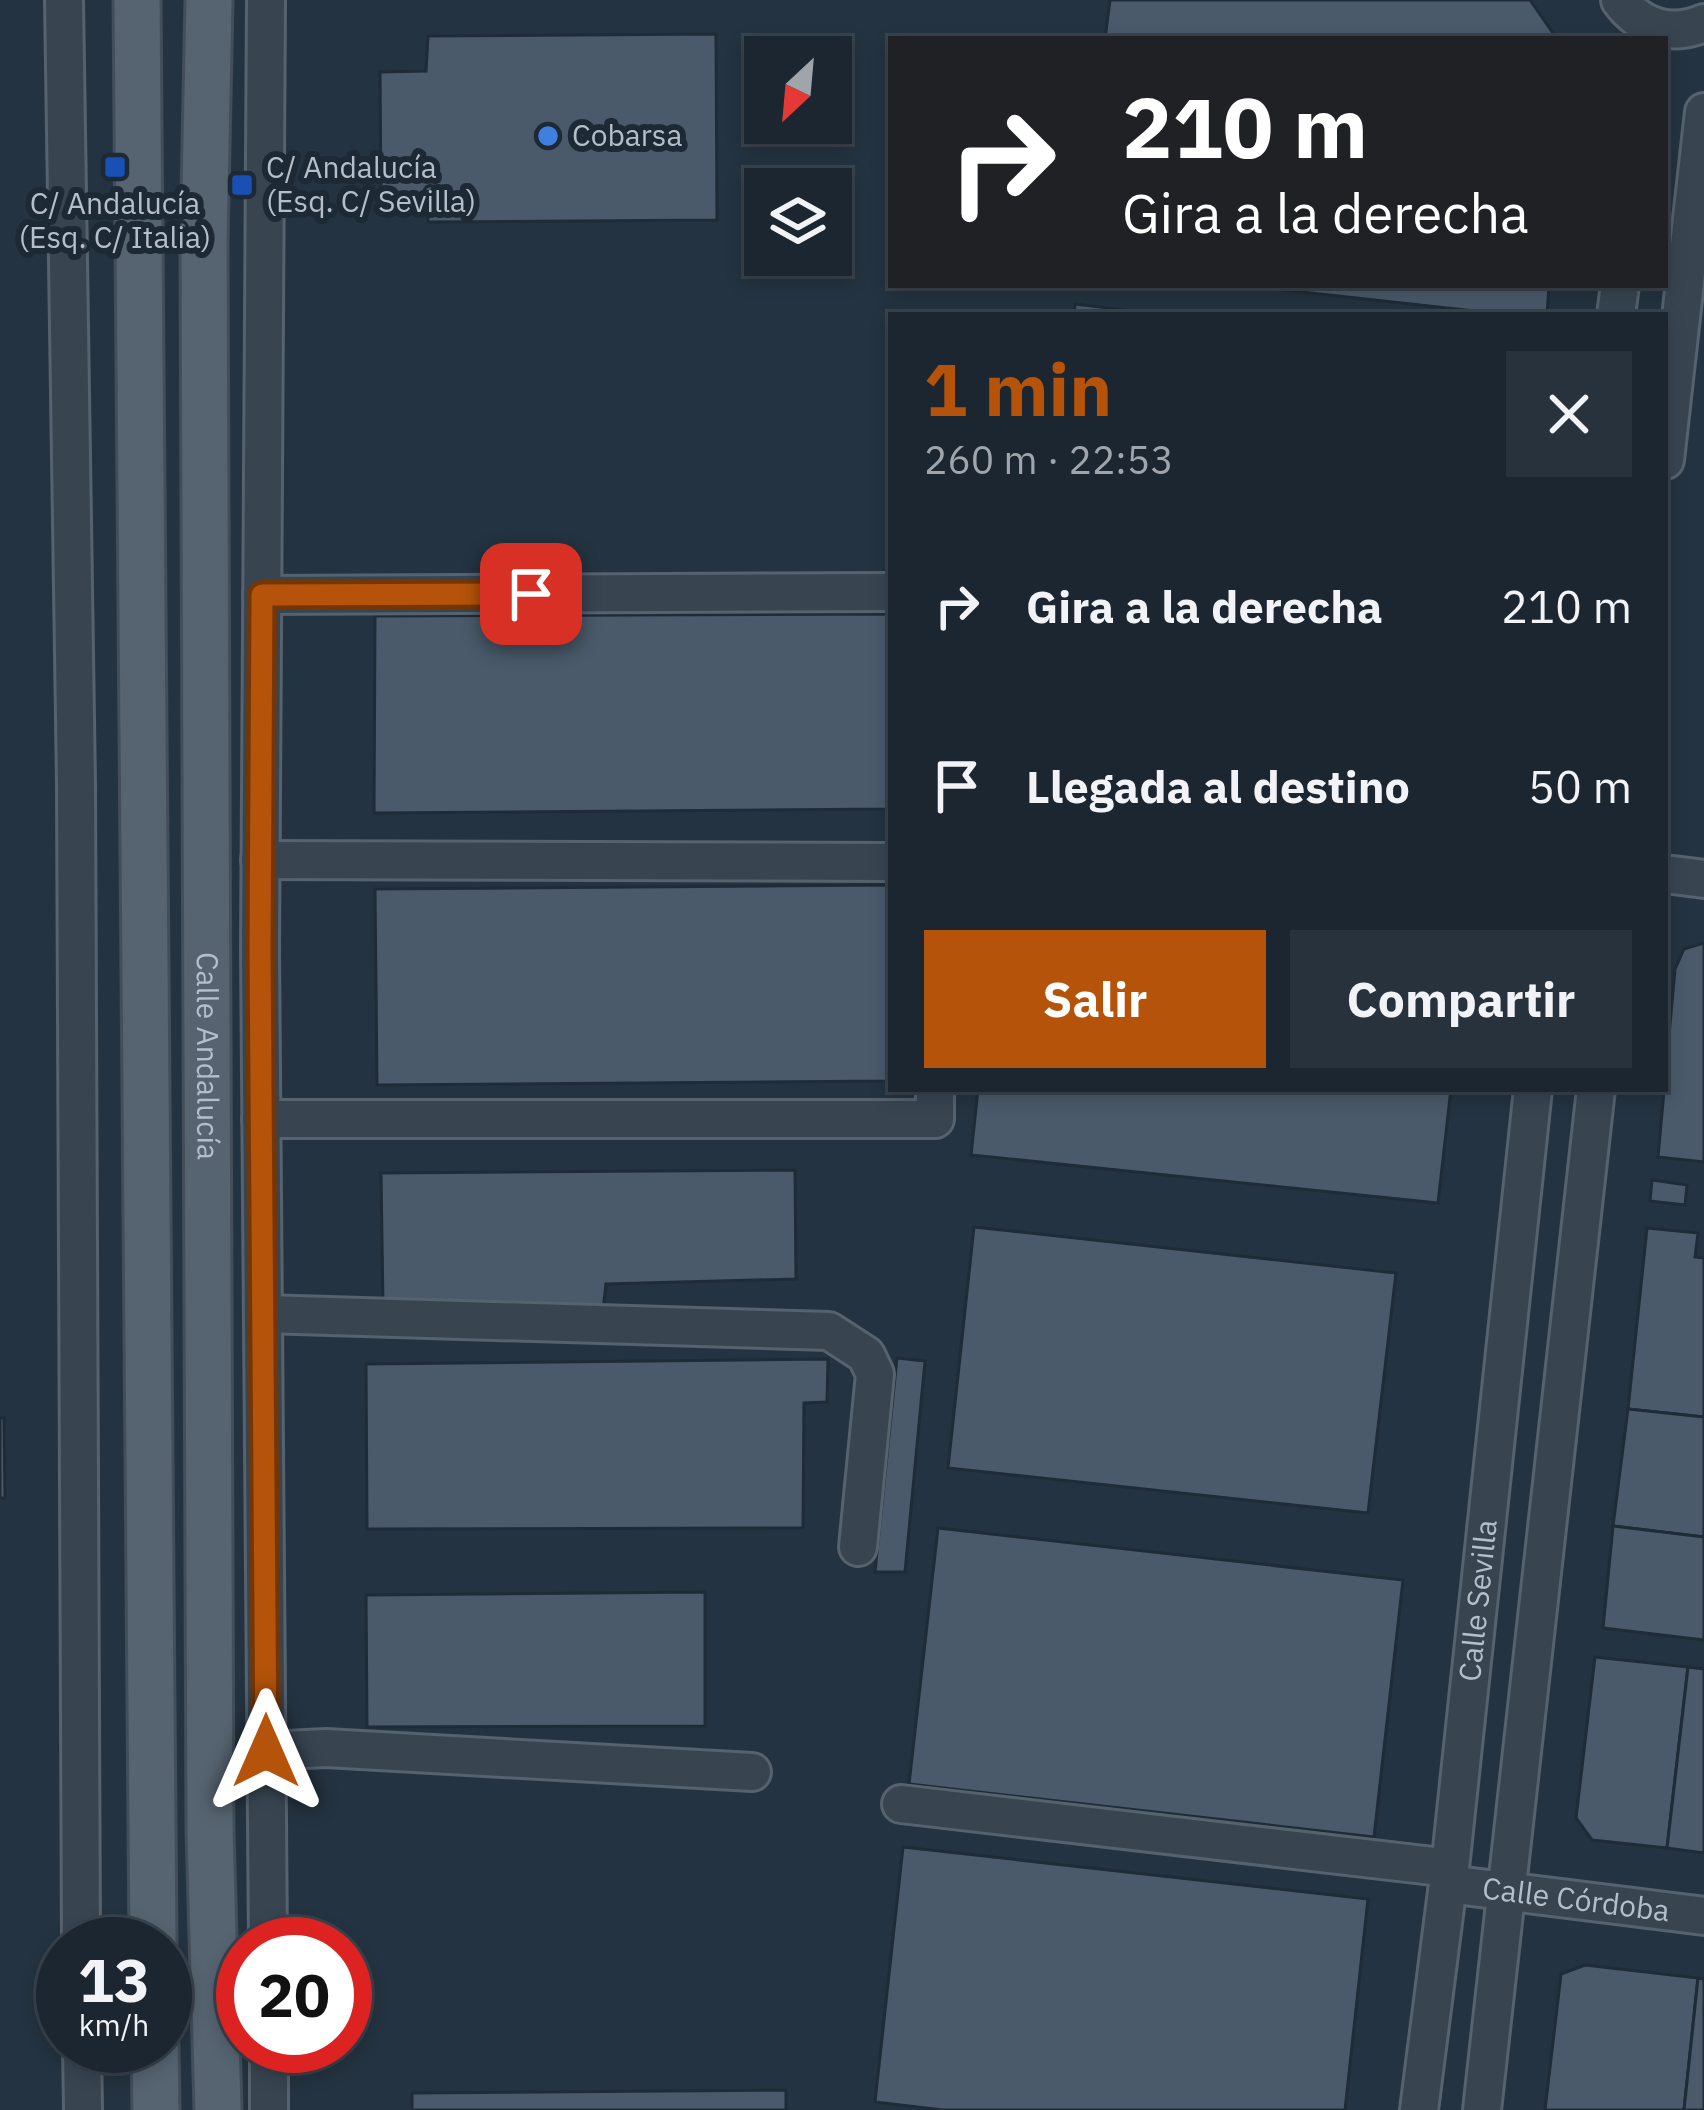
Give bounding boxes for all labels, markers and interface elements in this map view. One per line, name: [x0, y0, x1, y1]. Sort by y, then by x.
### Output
north arrow: [744, 36, 852, 144]
map controls: [744, 36, 852, 276]
text: 210 m: [1122, 72, 1368, 181]
icon: right: [924, 84, 1080, 240]
place label: Cobarsa: [572, 115, 683, 154]
marker: Cobarsa: [535, 123, 561, 149]
place label: C/ Andalucía (Esq. C/ Sevilla): [266, 147, 476, 220]
marker: C/ Andalucía (Esq. C/ Italia): [102, 154, 128, 180]
button: layers: [744, 168, 852, 276]
marker: C/ Andalucía (Esq. C/ Sevilla): [229, 172, 255, 198]
text: Gira a la derecha: [1122, 178, 1529, 248]
place label: C/ Andalucía (Esq. C/ Italia): [19, 183, 211, 256]
text: 1 min: [924, 342, 1112, 436]
button: close: [1506, 351, 1632, 477]
text: 260 m · 22:53: [924, 434, 1174, 485]
pin: [480, 543, 582, 645]
icon: arrive: [498, 561, 564, 627]
icon: right: [924, 573, 990, 639]
text: Gira a la derecha: [1026, 577, 1383, 635]
text: 210 m: [1501, 577, 1632, 635]
icon: arrive: [924, 753, 990, 819]
text: Llegada al destino: [1026, 757, 1410, 815]
text: 50 m: [1528, 757, 1632, 815]
button: Salir: [924, 930, 1266, 1068]
button: Compartir: [1290, 930, 1632, 1068]
street label: Calle Andalucía: [189, 952, 228, 1160]
street label: Calle Sevilla: [1449, 1517, 1505, 1683]
position arrow: [203, 1688, 329, 1814]
street label: Calle Córdoba: [1480, 1867, 1672, 1930]
speed limit sign: 20: [216, 1917, 372, 2073]
text: 13: [78, 1940, 150, 2019]
text: km/h: [79, 2005, 149, 2044]

